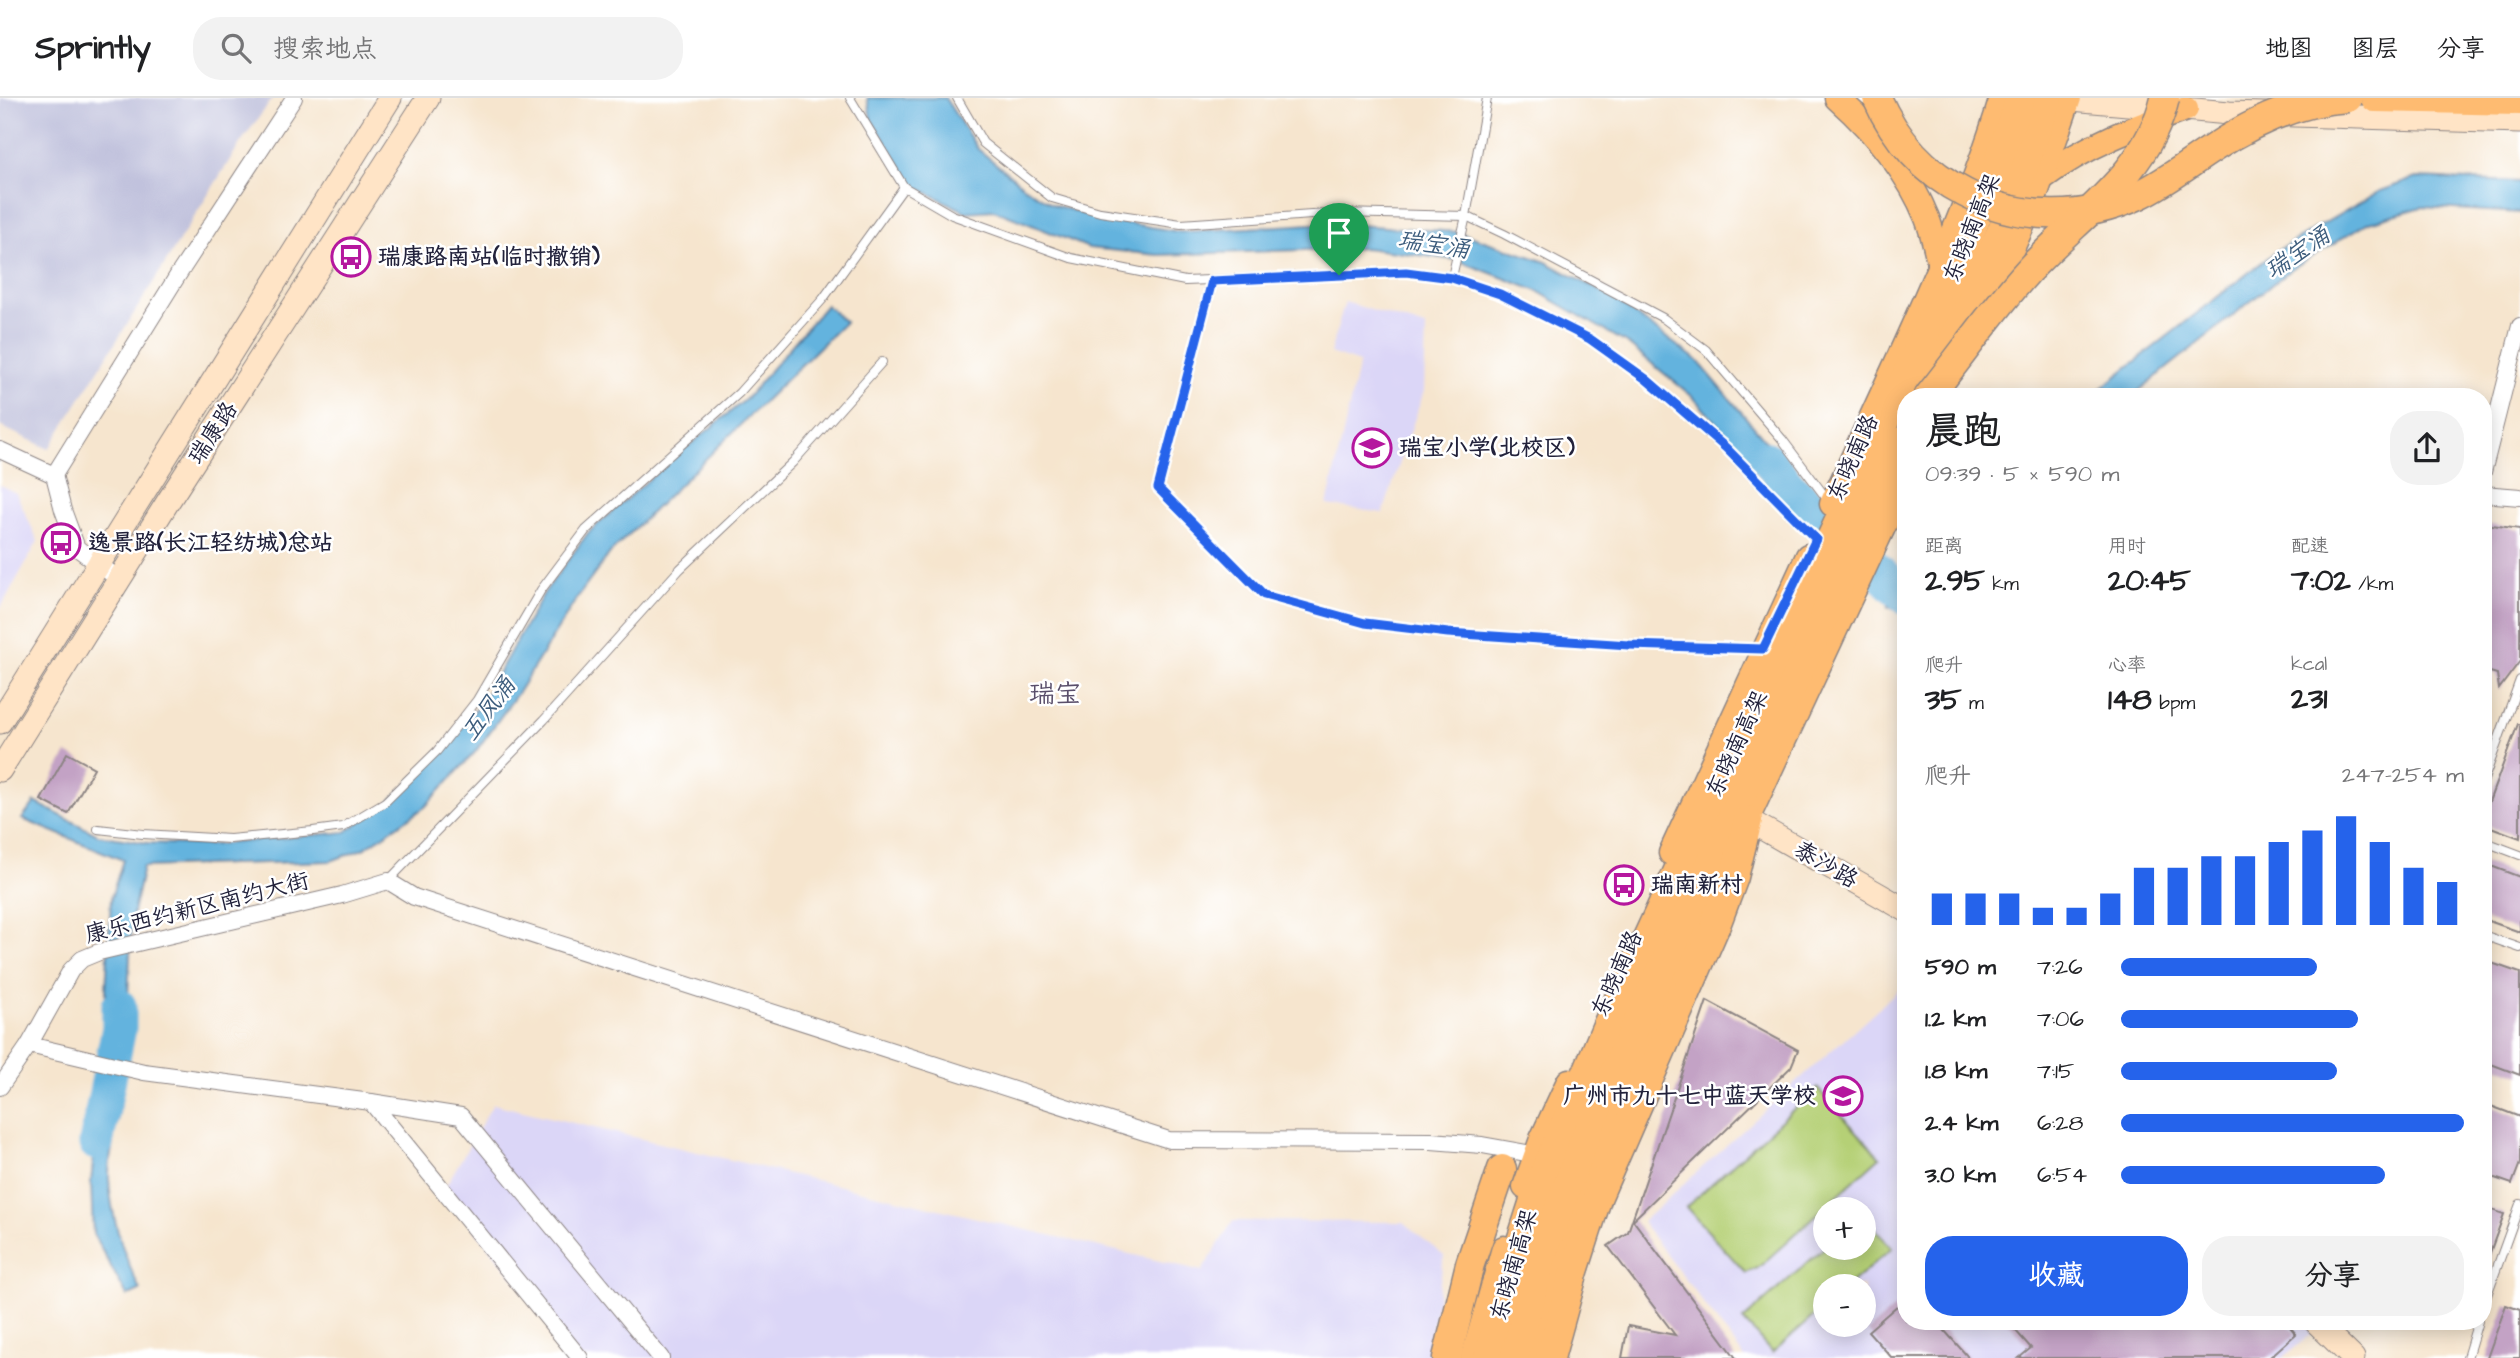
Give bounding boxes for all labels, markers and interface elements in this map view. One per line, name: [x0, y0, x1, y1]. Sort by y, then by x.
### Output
search box: [193, 17, 683, 80]
text: Sprintly: [35, 25, 151, 71]
icon: search: [217, 29, 255, 67]
text: 搜索地点: [273, 31, 377, 67]
text: 地图: [2265, 32, 2313, 66]
text: 图层: [2351, 32, 2399, 66]
text: 分享: [2437, 32, 2485, 66]
street label: 东晓南高架: [1936, 169, 2008, 287]
pin: [1309, 203, 1369, 275]
icon: arrive: [1320, 214, 1358, 252]
water label: 瑞宝涌: [2259, 218, 2338, 287]
water label: 瑞宝涌: [1396, 223, 1473, 268]
bus stop icon: 瑞康路南站(临时撤销): [330, 236, 372, 278]
place label: 瑞康路南站(临时撤销): [378, 241, 600, 273]
street label: 瑞康路: [181, 395, 245, 471]
text: 晨跑: [1925, 406, 2001, 458]
street label: 东晓南路: [1820, 409, 1886, 507]
button: share: [2390, 411, 2464, 485]
school or university icon: 瑞宝小学(北校区): [1351, 427, 1393, 469]
place label: 瑞宝小学(北校区): [1399, 432, 1575, 464]
text: 09:39 · 5 × 590 m: [1925, 458, 2119, 490]
bus stop icon: 逸景路(长江轻纺城)总站: [40, 522, 82, 564]
place label: 逸景路(长江轻纺城)总站: [88, 527, 333, 559]
text: 距离: [1925, 533, 1963, 560]
text: 用时: [2108, 533, 2146, 560]
text: 配速: [2291, 533, 2329, 560]
text: 2.95: [1925, 560, 1985, 602]
text: 20:45: [2108, 560, 2191, 602]
text: 7:02: [2291, 560, 2351, 602]
text: km: [1985, 571, 2019, 598]
text: /km: [2351, 571, 2393, 598]
text: kcal: [2291, 651, 2327, 678]
text: 爬升: [1925, 652, 1963, 679]
text: 心率: [2108, 652, 2146, 679]
water label: 五凤涌: [454, 669, 525, 748]
district label: 瑞宝: [1029, 676, 1081, 712]
text: 231: [2291, 678, 2327, 720]
text: 35: [1925, 679, 1962, 721]
text: 148: [2108, 679, 2152, 721]
street label: 东晓南高架: [1698, 685, 1776, 803]
text: m: [1962, 690, 1984, 717]
text: bpm: [2152, 690, 2195, 717]
text: 247–254 m: [2342, 759, 2464, 791]
text: 爬升: [1925, 760, 1971, 792]
street label: 泰沙路: [1788, 834, 1864, 896]
bus stop icon: 瑞南新村: [1603, 864, 1645, 906]
street label: 康乐西约新区南约大街: [82, 865, 312, 951]
place label: 瑞南新村: [1651, 869, 1743, 901]
street label: 东晓南路: [1584, 925, 1650, 1023]
text: 590 m: [1925, 951, 1996, 983]
text: 7:26: [2037, 951, 2083, 983]
text: 1.2 km: [1925, 1003, 1986, 1035]
text: 7:06: [2037, 1003, 2084, 1035]
text: 1.8 km: [1925, 1055, 1987, 1087]
text: 7:15: [2037, 1055, 2074, 1087]
school or university icon: 广州市九十七中蓝天学校: [1822, 1075, 1864, 1117]
place label: 广州市九十七中蓝天学校: [1563, 1080, 1816, 1112]
text: 2.4 km: [1925, 1107, 1998, 1139]
text: 6:28: [2037, 1107, 2083, 1139]
text: 3.0 km: [1925, 1159, 1996, 1191]
text: 6:54: [2037, 1159, 2087, 1191]
map controls: [1813, 1197, 1876, 1337]
button: +: [1813, 1197, 1876, 1260]
street label: 东晓南高架: [1483, 1205, 1545, 1325]
button: 收藏: [1925, 1236, 2188, 1316]
button: 分享: [2202, 1236, 2464, 1316]
button: −: [1813, 1274, 1876, 1337]

